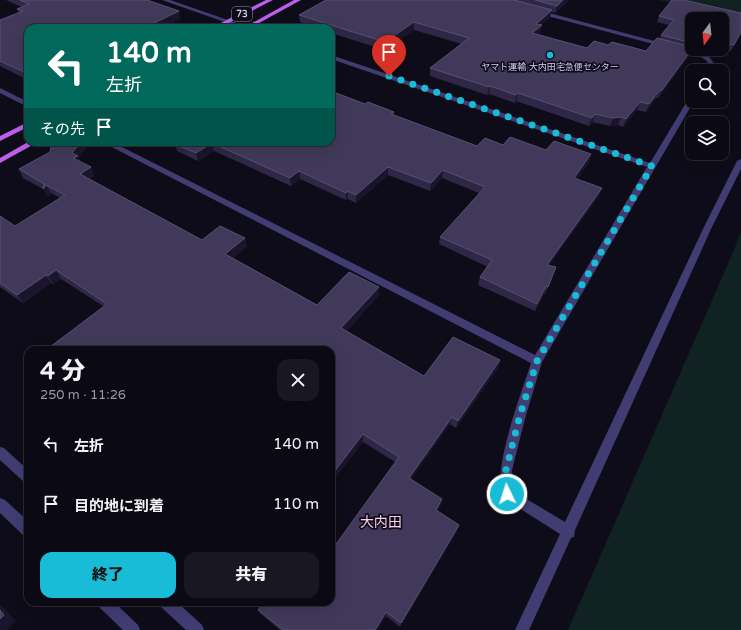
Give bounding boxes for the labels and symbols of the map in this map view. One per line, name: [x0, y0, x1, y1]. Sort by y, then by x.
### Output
road number: 73: [232, 7, 252, 21]
north arrow: [685, 12, 729, 56]
pin: [372, 35, 406, 76]
marker: ヤマト運輸 大内田宅急便センター: [545, 50, 555, 60]
place label: ヤマト運輸 大内田宅急便センター: [481, 61, 619, 73]
position arrow: [486, 473, 528, 515]
district label: 大内田: [360, 514, 402, 531]

